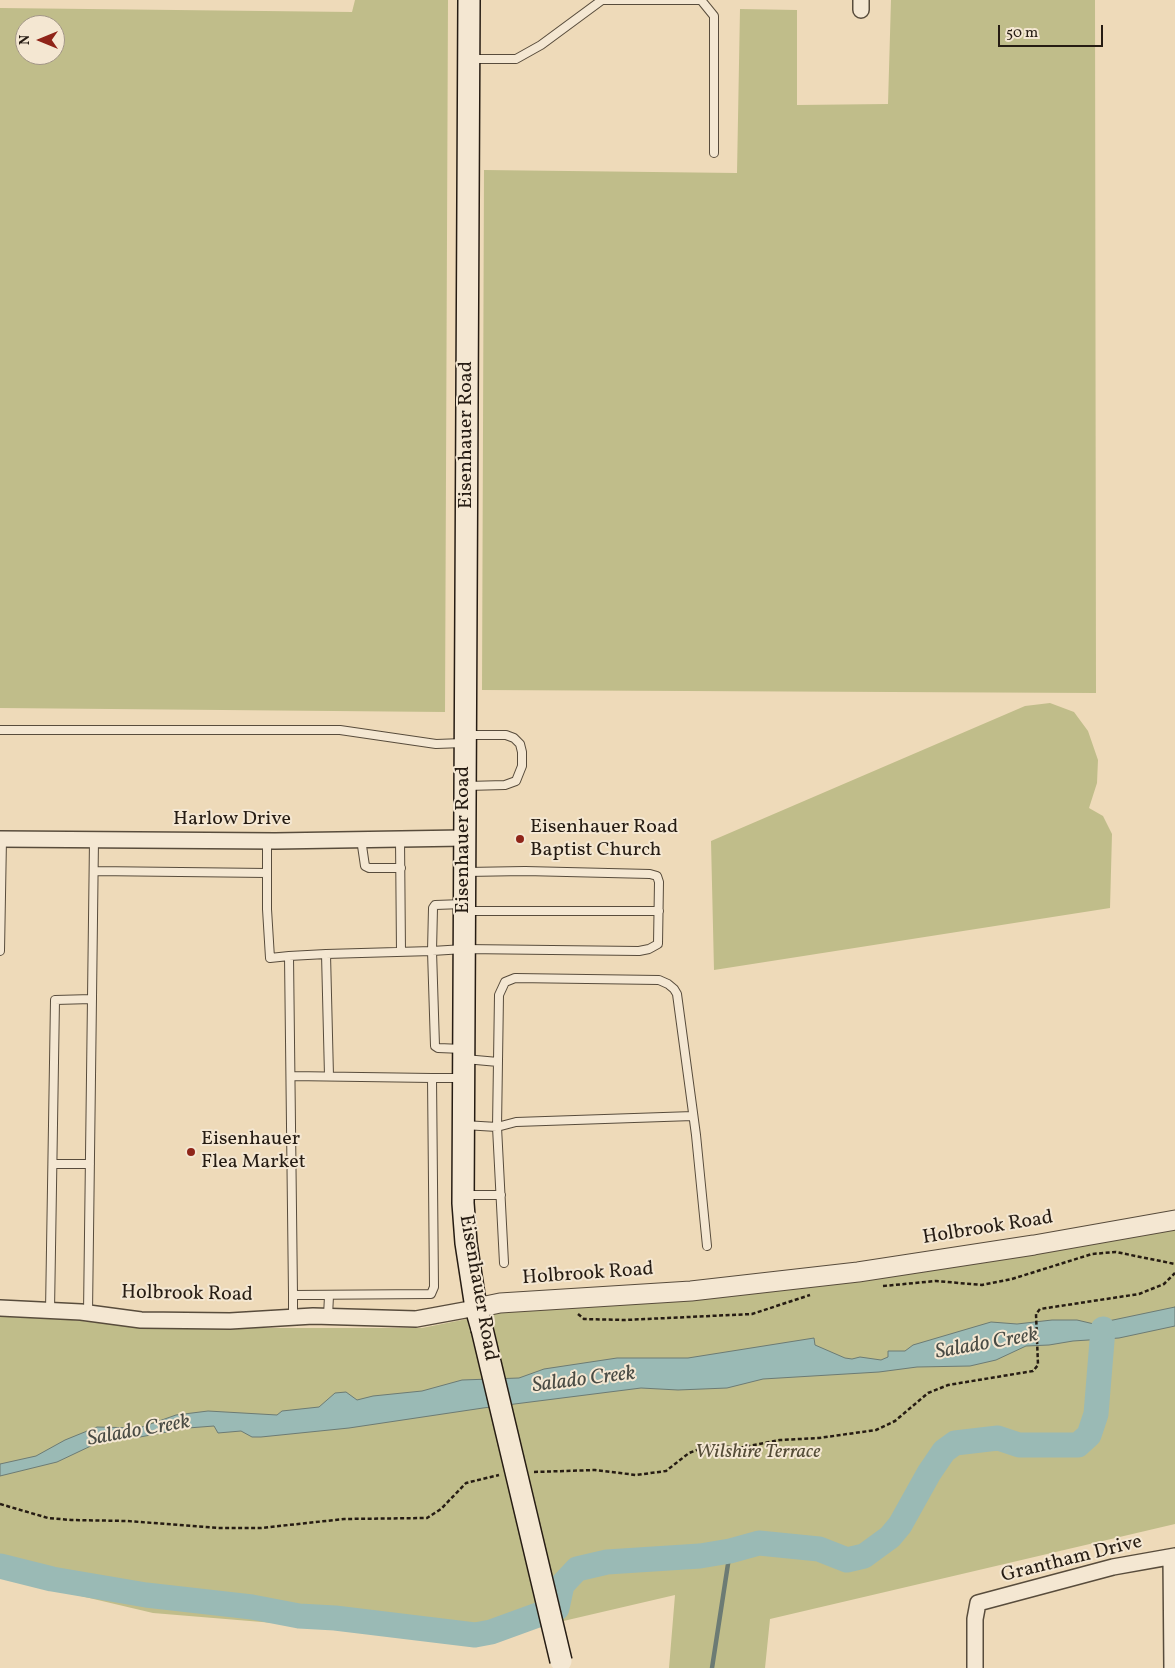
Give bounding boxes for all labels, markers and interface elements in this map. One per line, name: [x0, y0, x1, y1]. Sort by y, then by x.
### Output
north arrow: [15, 15, 65, 65]
scale bar: [1000, 15, 1105, 47]
text: 50 m: [1006, 23, 1038, 44]
text: N: [16, 35, 35, 45]
street label: Eisenhauer Road: [455, 361, 479, 509]
street label: Eisenhauer Road: [452, 766, 476, 914]
street label: Harlow Drive: [173, 808, 291, 832]
place label: Eisenhauer Road Baptist Church: [530, 816, 678, 863]
marker: Eisenhauer Road Baptist Church: [514, 833, 526, 845]
place label: Eisenhauer Flea Market: [201, 1128, 306, 1175]
marker: Eisenhauer Flea Market: [185, 1146, 197, 1158]
street label: Holbrook Road: [921, 1207, 1055, 1251]
street label: Eisenhauer Road: [452, 1213, 502, 1363]
street label: Holbrook Road: [521, 1258, 655, 1292]
street label: Holbrook Road: [121, 1282, 253, 1308]
water label: Salado Creek: [934, 1324, 1040, 1366]
water label: Salado Creek: [531, 1362, 637, 1400]
water label: Salado Creek: [86, 1411, 192, 1453]
park label: Wilshire Terrace: [695, 1441, 821, 1465]
street label: Grantham Drive: [999, 1531, 1145, 1589]

